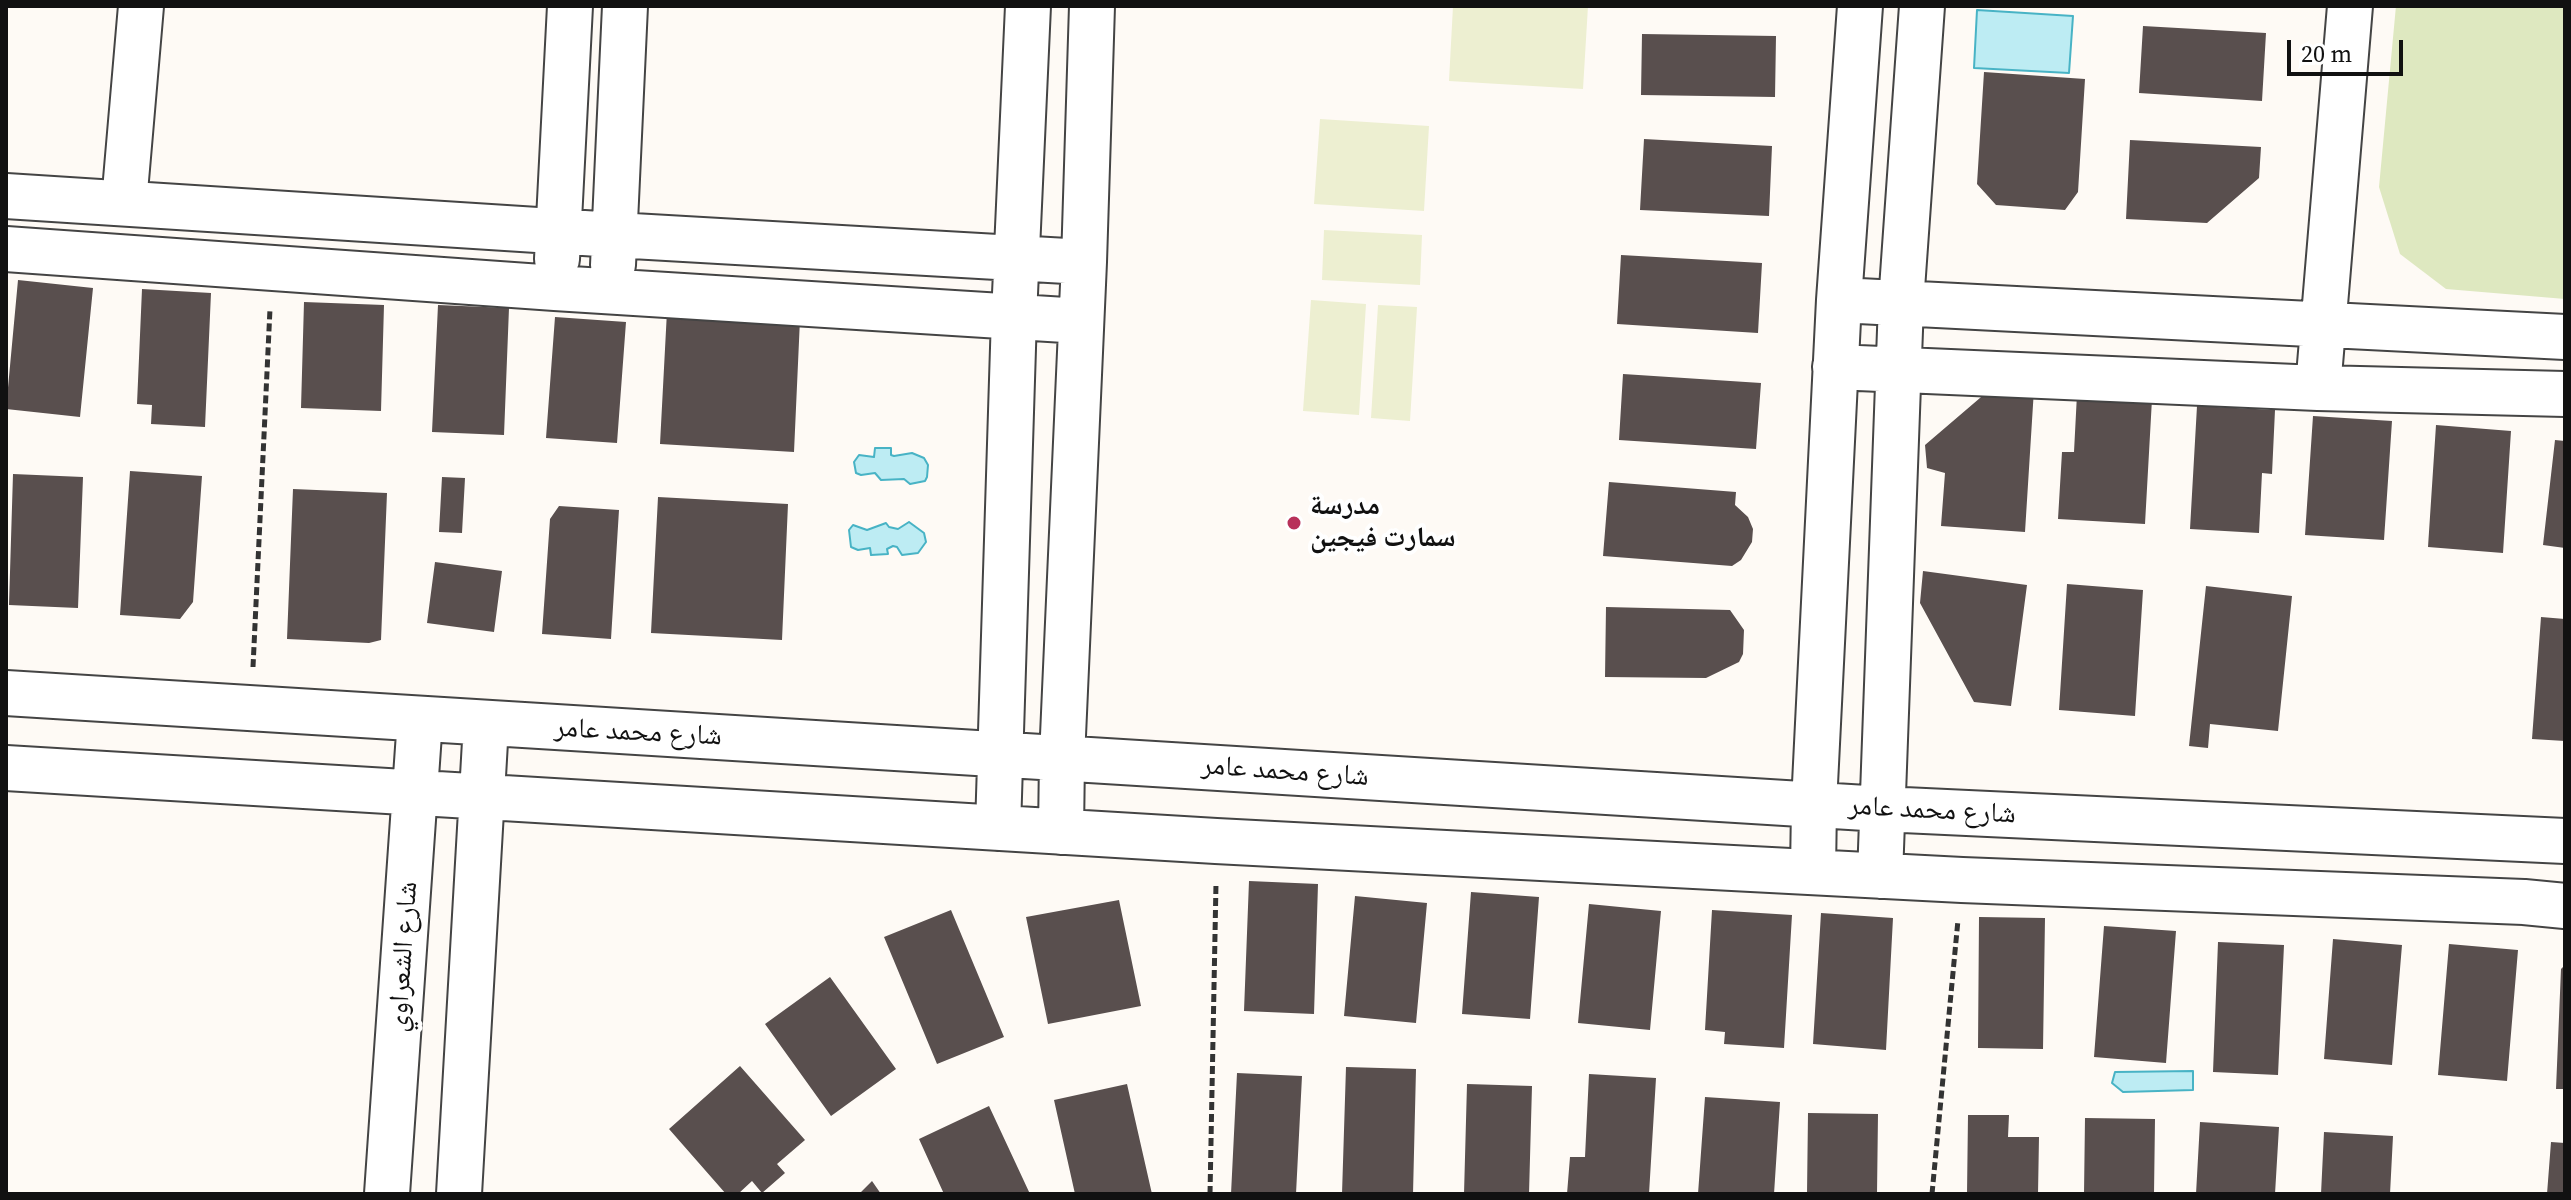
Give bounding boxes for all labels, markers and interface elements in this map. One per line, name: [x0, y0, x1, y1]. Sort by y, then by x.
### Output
scale bar: [2291, 24, 2407, 74]
text: 20 m: [2301, 37, 2352, 70]
place label: مدرسة سمارت فيجين: [1310, 490, 1456, 556]
marker: مدرسة سمارت فيجين: [1285, 514, 1303, 532]
street label: شارع محمد عامر: [553, 712, 723, 754]
street label: شارع محمد عامر: [1200, 749, 1370, 795]
street label: شارع محمد عامر: [1847, 790, 2017, 832]
street label: شارع الشعراوي: [382, 881, 426, 1033]

